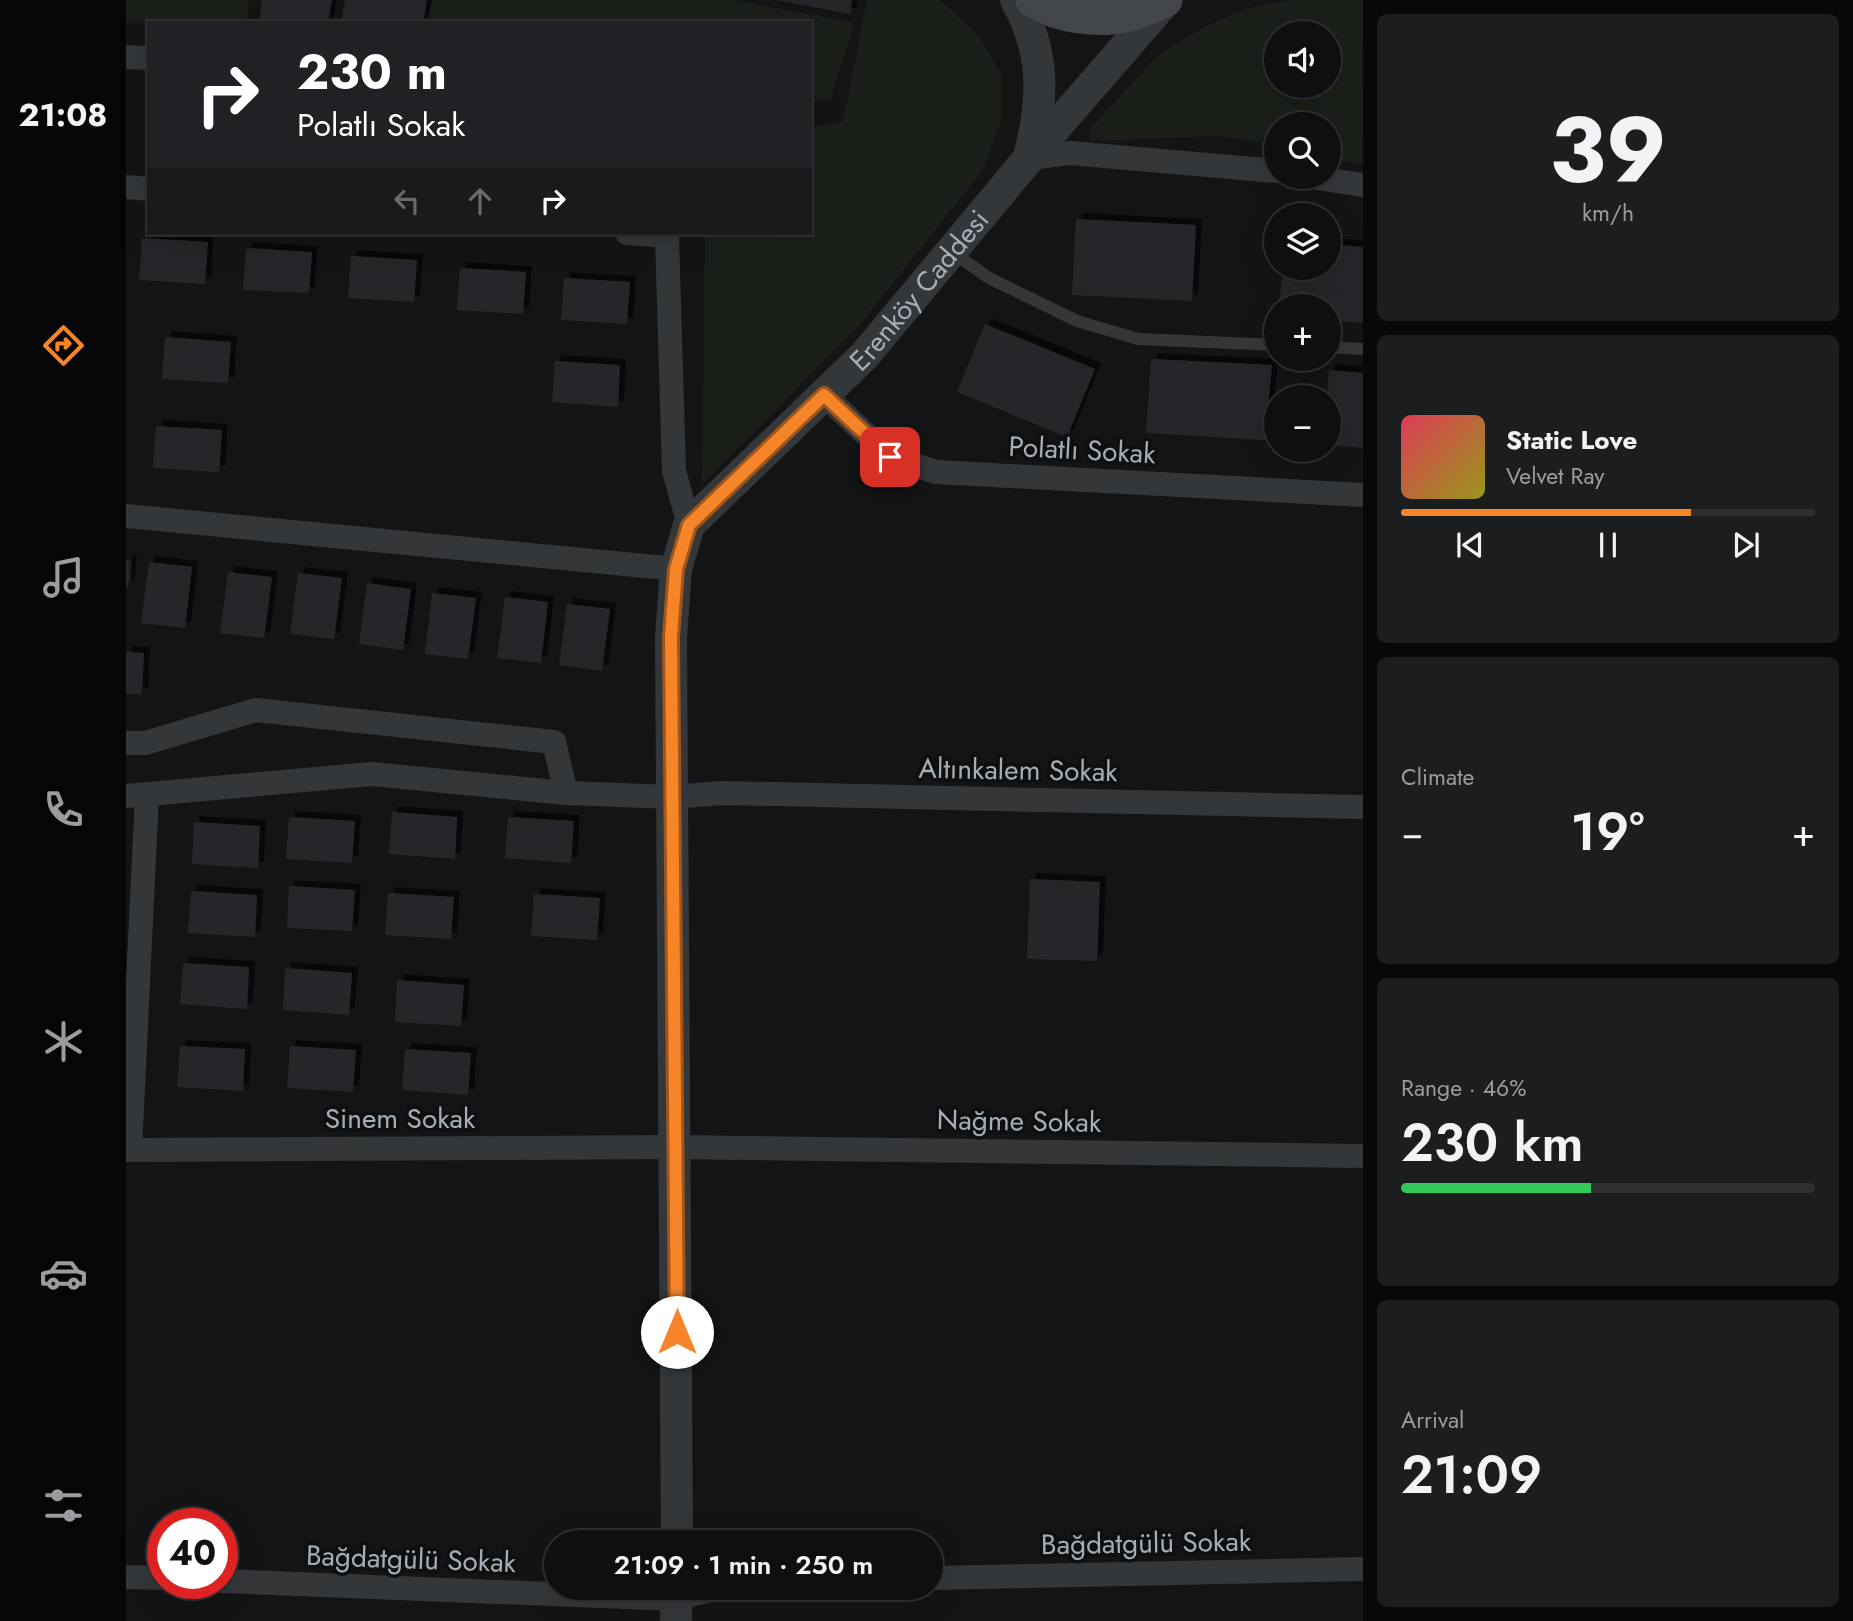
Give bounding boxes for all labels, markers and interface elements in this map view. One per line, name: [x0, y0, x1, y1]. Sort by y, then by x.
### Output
map controls: [1264, 21, 1341, 462]
button: sound: [1264, 21, 1341, 98]
text: 230 m: [297, 37, 447, 107]
icon: right: [182, 49, 273, 140]
text: 39: [1549, 85, 1667, 216]
text: 21:08: [19, 92, 107, 138]
text: Polatlı Sokak: [297, 102, 465, 148]
button: search: [1264, 112, 1341, 189]
icon: left: [388, 182, 426, 220]
icon: ahead: [461, 182, 499, 220]
icon: right: [534, 182, 572, 220]
text: km/h: [1582, 196, 1634, 230]
street label: Erenköy Caddesi: [840, 201, 998, 380]
button: layers: [1264, 203, 1341, 280]
button: +: [1264, 294, 1341, 371]
icon: directions: [39, 321, 88, 370]
button: −: [1264, 385, 1341, 462]
text: Static Love: [1506, 421, 1638, 459]
street label: Polatlı Sokak: [1007, 426, 1157, 474]
pin: [860, 427, 920, 487]
icon: arrive: [871, 438, 909, 476]
text: Velvet Ray: [1506, 459, 1604, 493]
icon: previous: [1451, 526, 1489, 564]
icon: pause: [1589, 526, 1627, 564]
icon: next: [1727, 526, 1765, 564]
icon: music: [39, 553, 88, 602]
street label: Altınkalem Sokak: [918, 748, 1119, 792]
text: Climate: [1401, 760, 1474, 794]
icon: phone: [39, 785, 88, 834]
text: 19°: [1571, 794, 1645, 870]
text: −: [1401, 805, 1423, 860]
text: +: [1792, 805, 1815, 860]
icon: climate: [39, 1017, 88, 1066]
text: Range · 46%: [1401, 1071, 1527, 1105]
street label: Sinem Sokak: [325, 1098, 476, 1139]
street label: Nağme Sokak: [936, 1099, 1102, 1143]
text: 230 km: [1401, 1105, 1584, 1181]
icon: car: [39, 1249, 88, 1298]
position arrow: [640, 1295, 714, 1369]
text: Arrival: [1401, 1403, 1464, 1437]
text: 21:09: [1401, 1437, 1542, 1513]
icon: filters: [39, 1481, 88, 1530]
speed limit sign: 40: [147, 1508, 238, 1599]
street label: Bağdatgülü Sokak: [1041, 1521, 1252, 1565]
street label: Bağdatgülü Sokak: [305, 1535, 517, 1583]
text: 21:09 · 1 min · 250 m: [614, 1546, 873, 1584]

